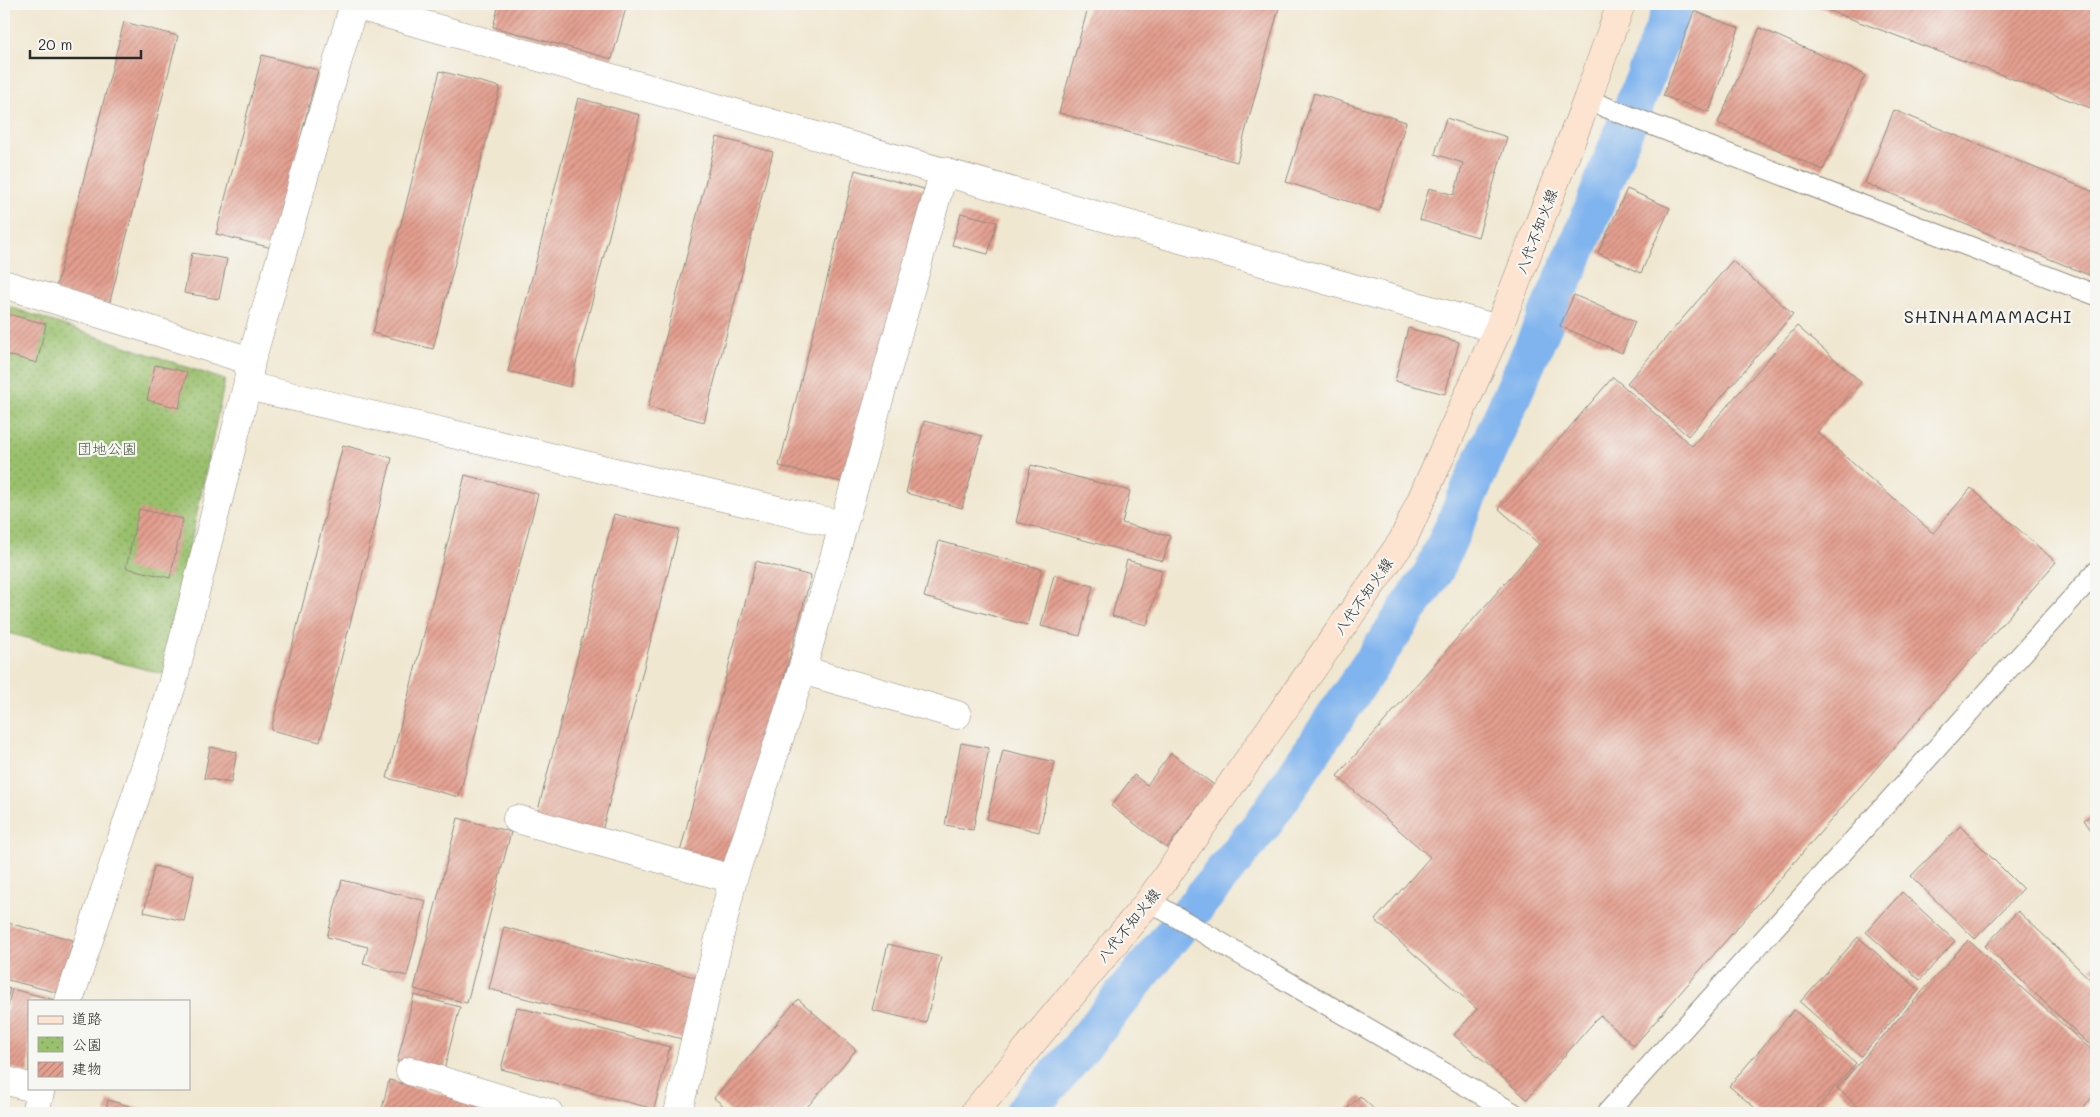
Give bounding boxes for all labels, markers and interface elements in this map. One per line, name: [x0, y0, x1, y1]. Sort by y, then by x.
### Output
scale bar: [30, 28, 141, 60]
text: 20 m: [38, 34, 72, 54]
street label: 八代不知火線: [1511, 185, 1561, 277]
district label: SHINHAMAMACHI: [1904, 304, 2072, 328]
park label: 団地公園: [77, 438, 137, 458]
street label: 八代不知火線: [1329, 553, 1397, 639]
street label: 八代不知火線: [1092, 884, 1164, 966]
legend: [28, 1000, 190, 1090]
text: 道路: [72, 1008, 102, 1028]
text: 公園: [72, 1034, 102, 1054]
text: 建物: [72, 1058, 102, 1078]

